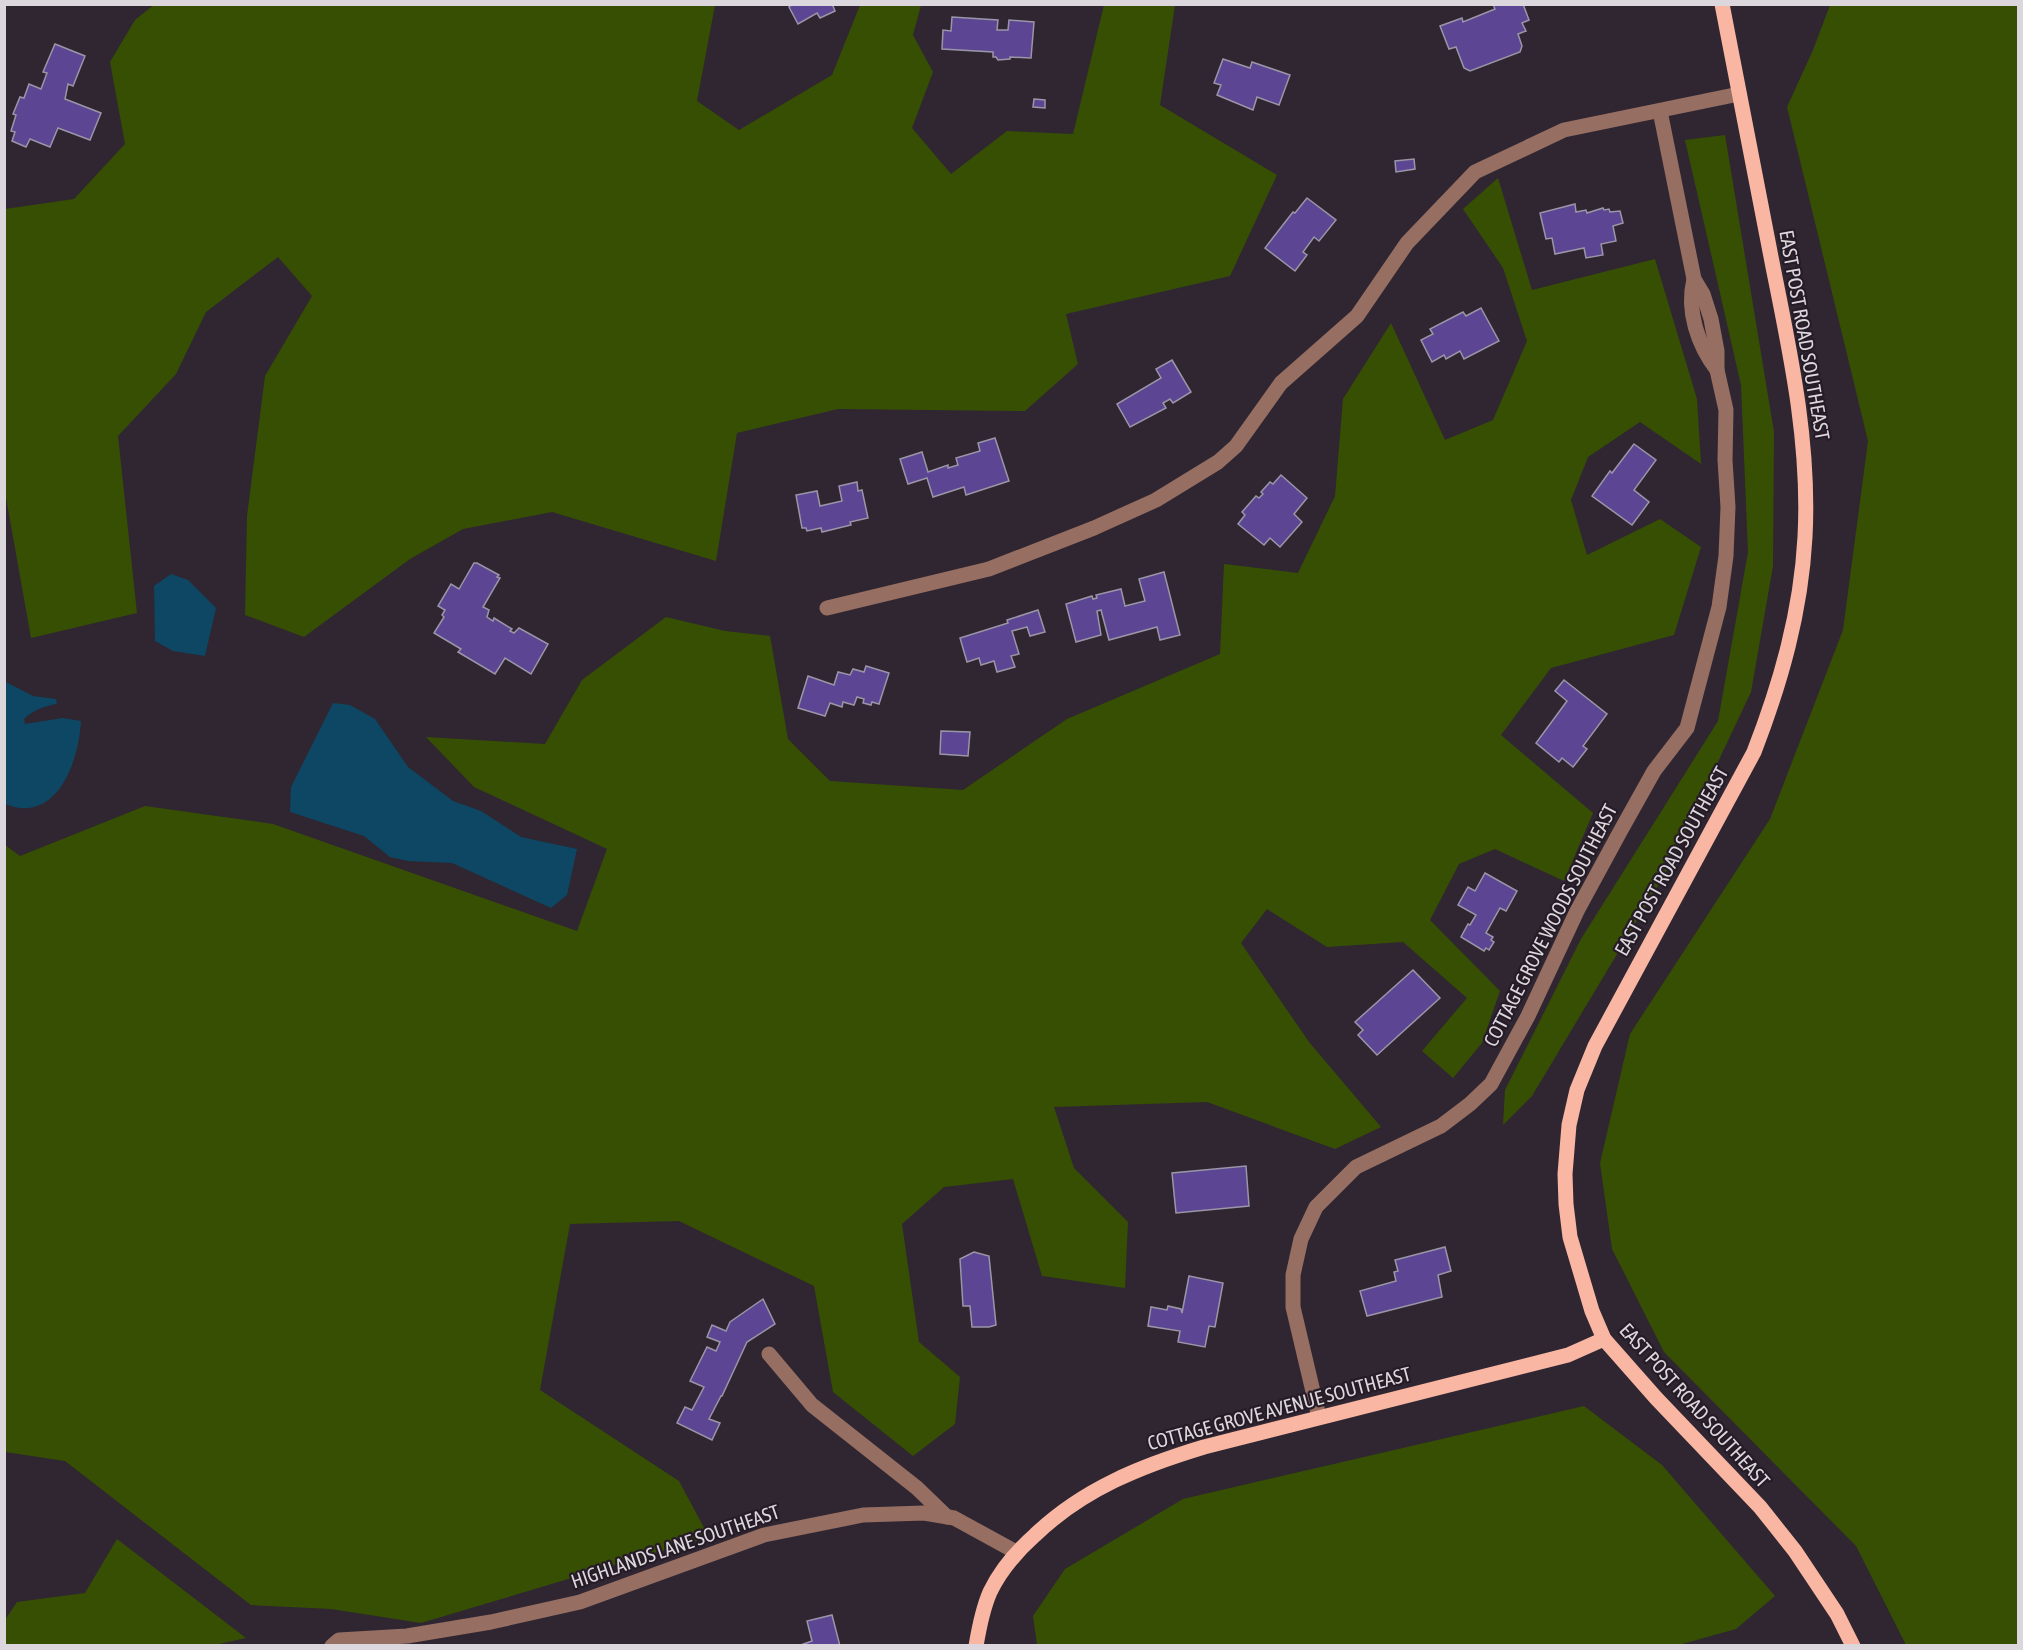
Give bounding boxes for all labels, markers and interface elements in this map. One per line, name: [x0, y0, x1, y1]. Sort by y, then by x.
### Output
street label: EAST POST ROAD SOUTHEAST: [1775, 228, 1835, 442]
street label: EAST POST ROAD SOUTHEAST: [1609, 762, 1733, 960]
street label: COTTAGE GROVE WOODS SOUTHEAST: [1479, 800, 1621, 1050]
street label: EAST POST ROAD SOUTHEAST: [1615, 1318, 1775, 1492]
street label: COTTAGE GROVE AVENUE SOUTHEAST: [1145, 1362, 1413, 1454]
street label: HIGHLANDS LANE SOUTHEAST: [568, 1499, 782, 1593]

